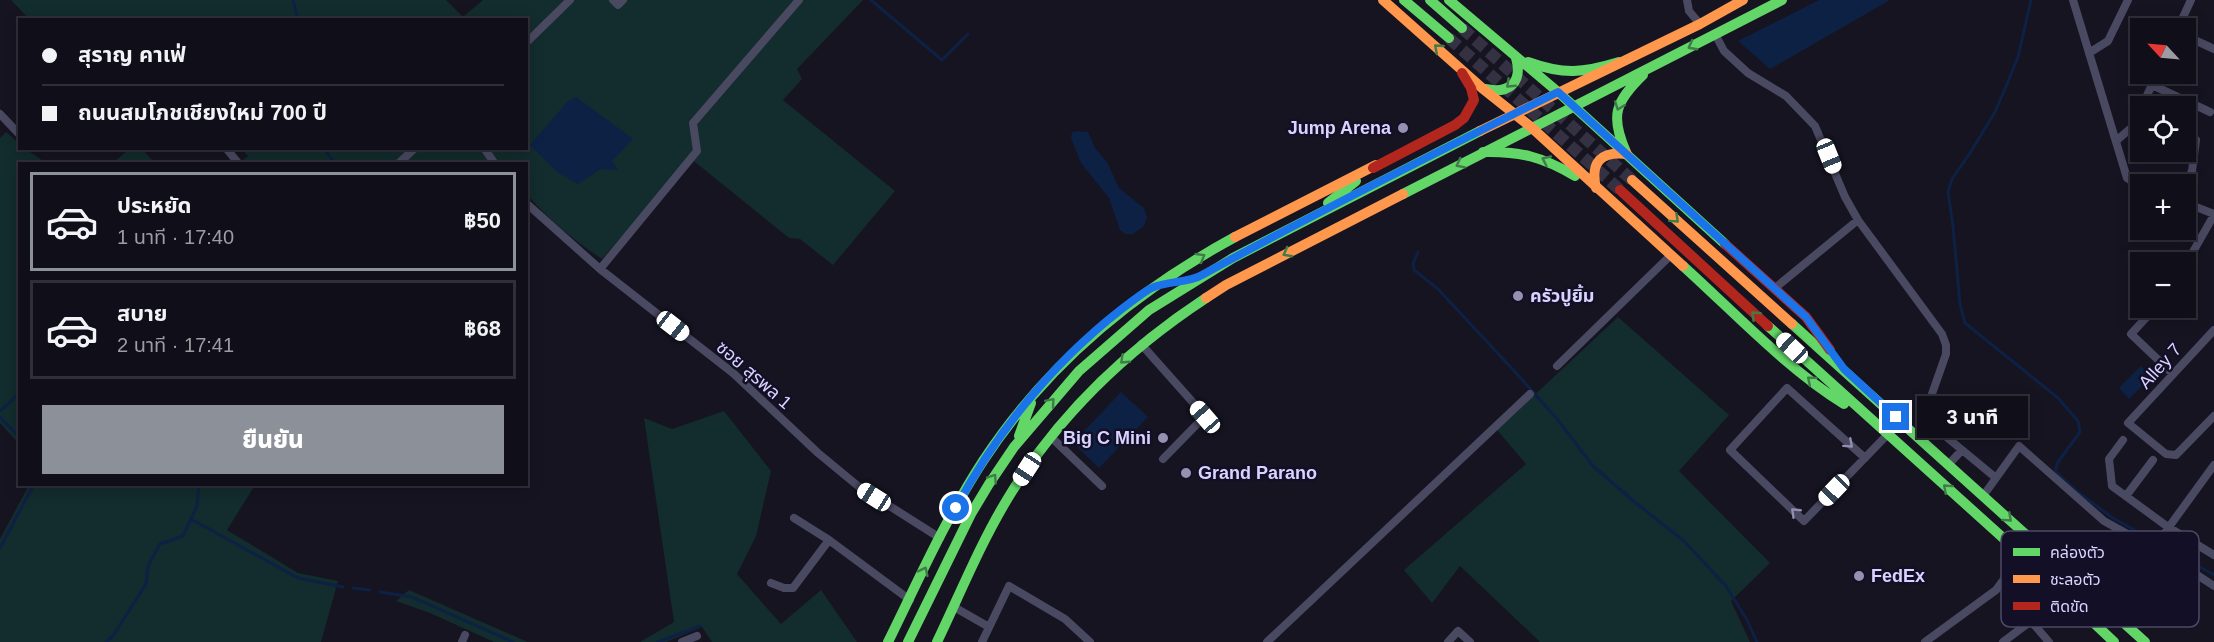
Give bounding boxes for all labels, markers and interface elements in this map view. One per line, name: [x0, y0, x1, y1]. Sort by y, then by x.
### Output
north arrow: [2130, 18, 2196, 84]
map controls: [2130, 18, 2196, 318]
one-way arrow: [1688, 39, 1699, 50]
text: สุราญ คาเฟ่: [78, 42, 186, 67]
one-way arrow: [1434, 45, 1445, 56]
one-way arrow: [1506, 77, 1516, 88]
button: locate: [2130, 96, 2196, 162]
text: ถนนสมโภชเชียงใหม่ 700 ปี: [78, 100, 327, 125]
one-way arrow: [1613, 100, 1626, 110]
place label: Jump Arena: [1288, 118, 1392, 138]
marker: Jump Arena: [1396, 121, 1410, 135]
car: [1814, 136, 1844, 176]
one-way arrow: [1542, 155, 1553, 167]
one-way arrow: [1456, 157, 1466, 168]
button: +: [2130, 174, 2196, 240]
text: ประหยัด: [117, 193, 192, 218]
icon: car: [45, 195, 99, 249]
text: ฿50: [464, 208, 501, 233]
one-way arrow: [1669, 212, 1679, 223]
text: 1 นาที · 17:40: [117, 226, 234, 248]
one-way arrow: [1282, 246, 1293, 257]
button: −: [2130, 252, 2196, 318]
one-way arrow: [1195, 253, 1205, 264]
place label: ครัวปูยิ้ม: [1530, 284, 1594, 307]
marker: ครัวปูยิ้ม: [1511, 289, 1525, 303]
text: สบาย: [117, 301, 167, 326]
icon: car: [45, 303, 99, 357]
car: [653, 308, 693, 344]
one-way arrow: [1752, 311, 1762, 322]
text: ฿68: [464, 316, 501, 341]
car: [1773, 329, 1811, 367]
text: 2 นาที · 17:41: [117, 334, 234, 356]
street label: ซอย สุรพล 1: [712, 337, 796, 414]
street label: Alley 7: [2134, 339, 2186, 393]
one-way arrow: [1120, 352, 1131, 363]
one-way arrow: [1807, 377, 1818, 388]
callout: 3 นาที: [1917, 396, 2028, 438]
one-way arrow: [1044, 398, 1055, 409]
car: [1186, 398, 1224, 436]
route end: [1882, 403, 1909, 430]
button: ยืนยัน: [42, 405, 504, 474]
text: 3 นาที: [1947, 406, 1998, 428]
place label: Big C Mini: [1063, 428, 1151, 448]
marker: Big C Mini: [1156, 431, 1170, 445]
one-way arrow: [1842, 437, 1853, 448]
car: [1010, 449, 1044, 489]
place label: Grand Parano: [1198, 463, 1317, 483]
marker: Grand Parano: [1179, 466, 1193, 480]
car: [1815, 471, 1853, 509]
one-way arrow: [986, 474, 997, 485]
car: [854, 480, 894, 514]
one-way arrow: [1943, 484, 1954, 495]
route start: [942, 494, 969, 521]
one-way arrow: [1791, 509, 1802, 520]
one-way arrow: [2001, 511, 2011, 522]
legend: [2001, 531, 2199, 627]
text: คล่องตัว: [2050, 544, 2105, 561]
one-way arrow: [917, 566, 928, 577]
place label: FedEx: [1871, 566, 1925, 586]
marker: FedEx: [1852, 569, 1866, 583]
text: ชะลอตัว: [2050, 571, 2101, 588]
text: ติดขัด: [2050, 598, 2089, 615]

